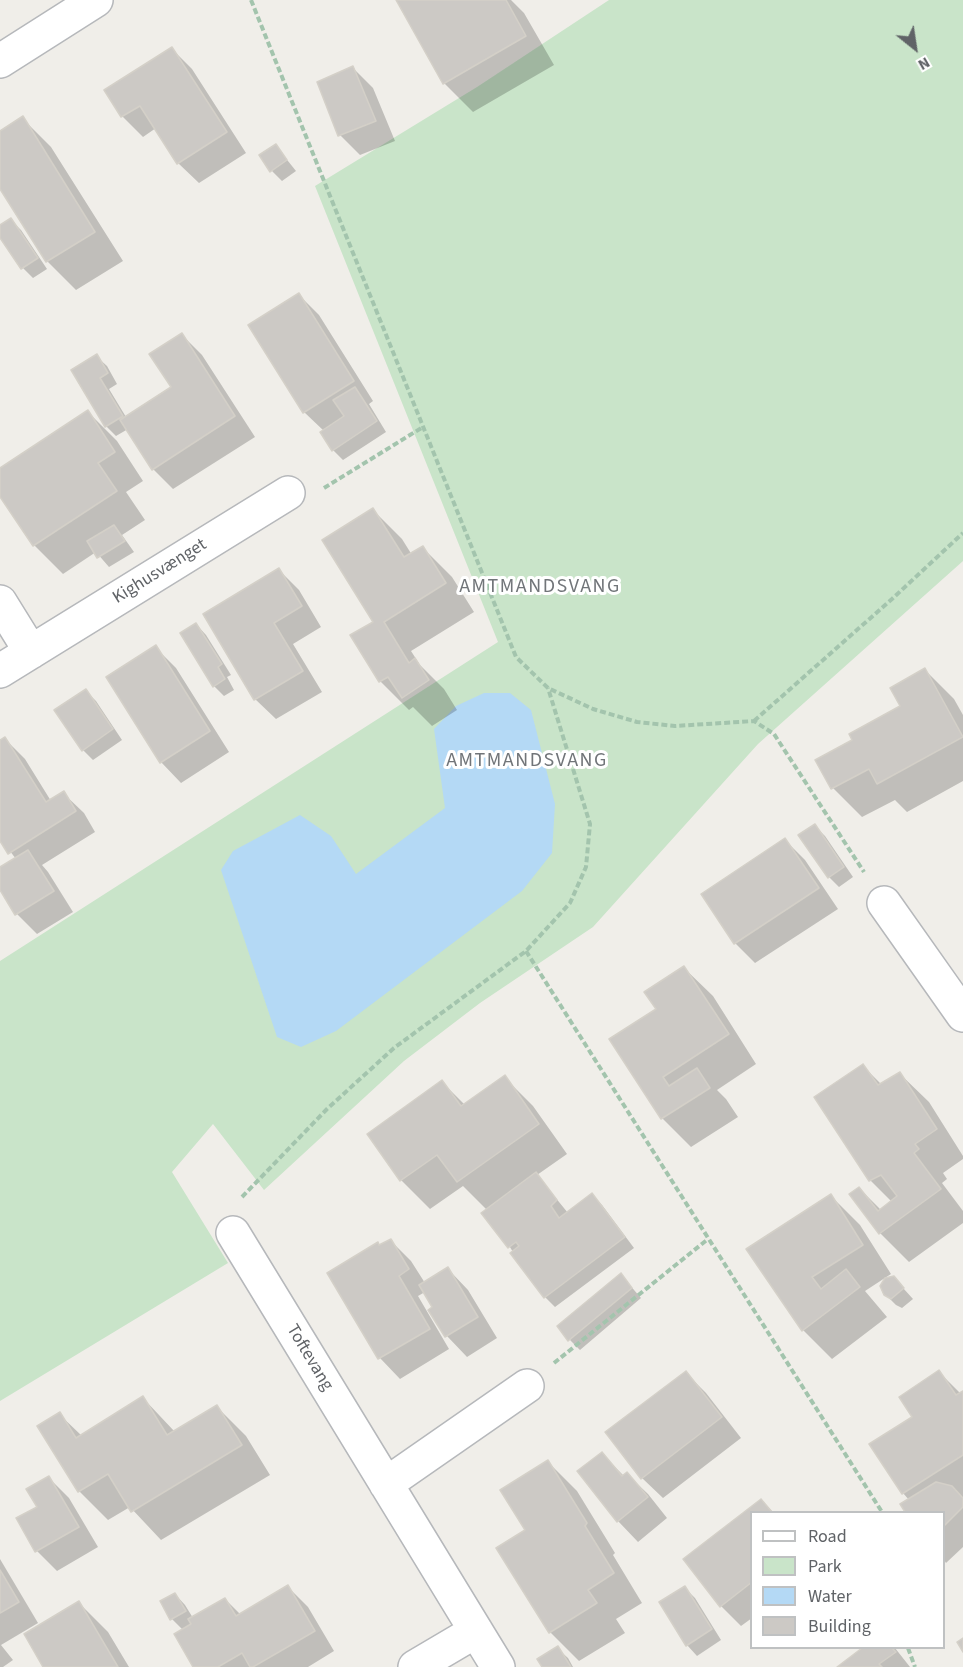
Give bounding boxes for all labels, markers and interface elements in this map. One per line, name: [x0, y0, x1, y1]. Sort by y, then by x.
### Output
north arrow: [885, 18, 945, 78]
text: N: [914, 51, 934, 76]
street label: Kighusvænget: [109, 535, 211, 609]
district label: AMTMANDSVANG: [459, 576, 621, 600]
district label: AMTMANDSVANG: [446, 750, 608, 774]
street label: Toftevang: [281, 1321, 337, 1395]
legend: [750, 1511, 945, 1649]
text: Road: [808, 1524, 847, 1549]
text: Park: [808, 1554, 842, 1579]
text: Water: [808, 1584, 852, 1609]
text: Building: [808, 1614, 871, 1639]

